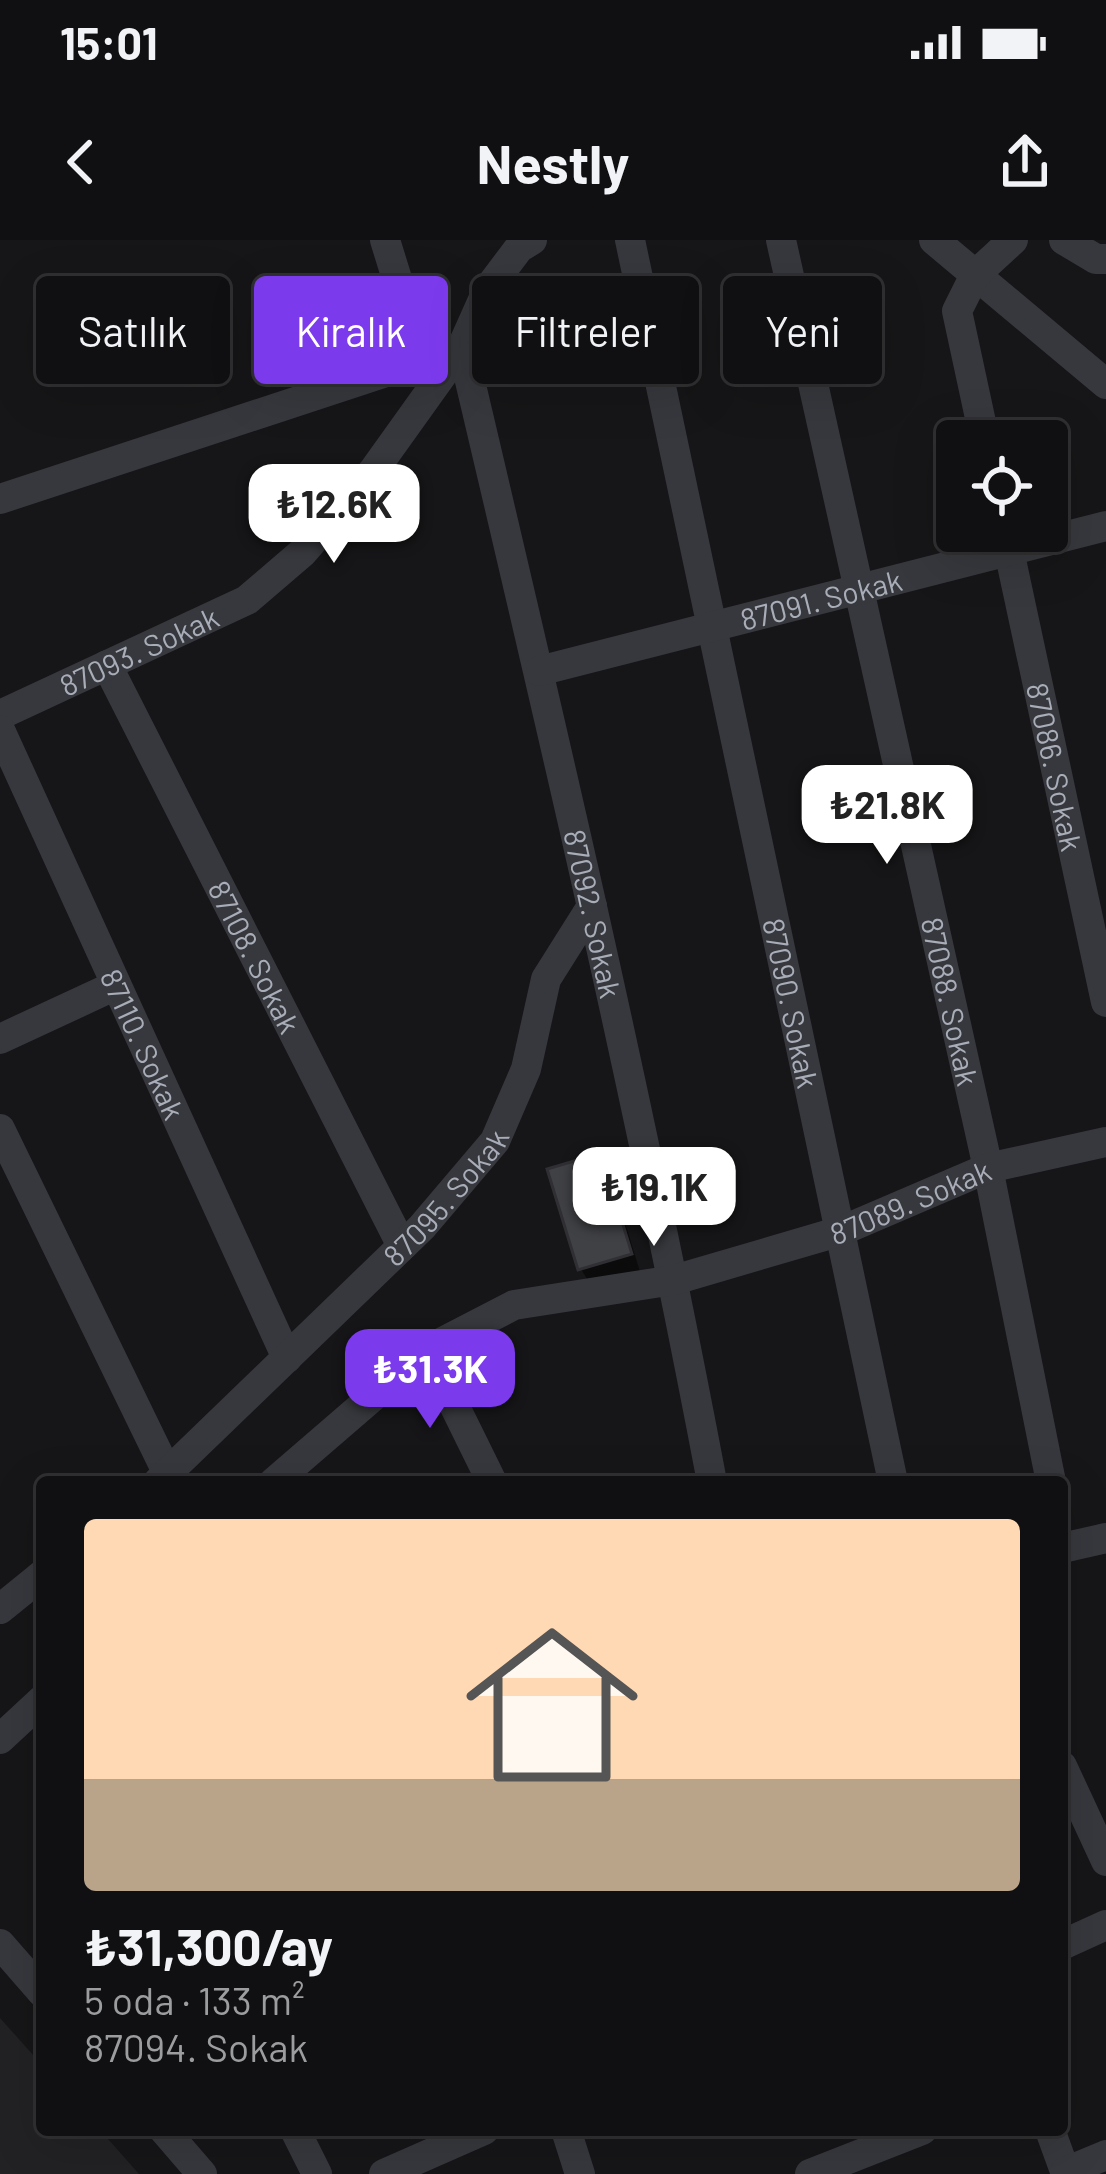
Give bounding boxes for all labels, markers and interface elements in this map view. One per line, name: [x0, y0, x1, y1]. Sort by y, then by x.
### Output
text: 15:01: [60, 15, 158, 69]
icon: back: [48, 129, 114, 195]
icon: share: [992, 129, 1058, 195]
text: Nestly: [477, 130, 629, 195]
chip: Satılık: [36, 276, 230, 384]
chip: Kiralık: [254, 276, 448, 384]
chip: Filtreler: [472, 276, 699, 384]
chip: Yeni: [723, 276, 882, 384]
map controls: [936, 420, 1068, 552]
button: locate: [936, 420, 1068, 552]
pin: ₺12.6K: [236, 464, 432, 566]
text: ₺12.6K: [276, 479, 392, 526]
street label: 87091. Sokak: [736, 561, 906, 637]
street label: 87093. Sokak: [53, 598, 224, 703]
street label: 87086. Sokak: [1020, 679, 1091, 854]
pin: ₺21.8K: [789, 765, 985, 867]
text: ₺21.8K: [829, 780, 945, 827]
street label: 87092. Sokak: [557, 826, 630, 1001]
street label: 87108. Sokak: [201, 874, 309, 1039]
street label: 87088. Sokak: [915, 914, 987, 1089]
street label: 87090. Sokak: [756, 915, 827, 1091]
street label: 87110. Sokak: [93, 963, 193, 1125]
street label: 87095. Sokak: [375, 1124, 516, 1273]
pin: ₺19.1K: [556, 1147, 752, 1249]
street label: 87089. Sokak: [826, 1151, 996, 1251]
text: ₺19.1K: [600, 1162, 708, 1209]
pin: ₺31.3K: [332, 1329, 528, 1431]
text: ₺31.3K: [372, 1344, 488, 1391]
icon: home: [444, 1597, 660, 1813]
text: ₺31,300/ay: [84, 1915, 333, 1976]
text: 5 oda · 133 m²: [84, 1976, 305, 2023]
text: 87094. Sokak: [84, 2023, 308, 2070]

